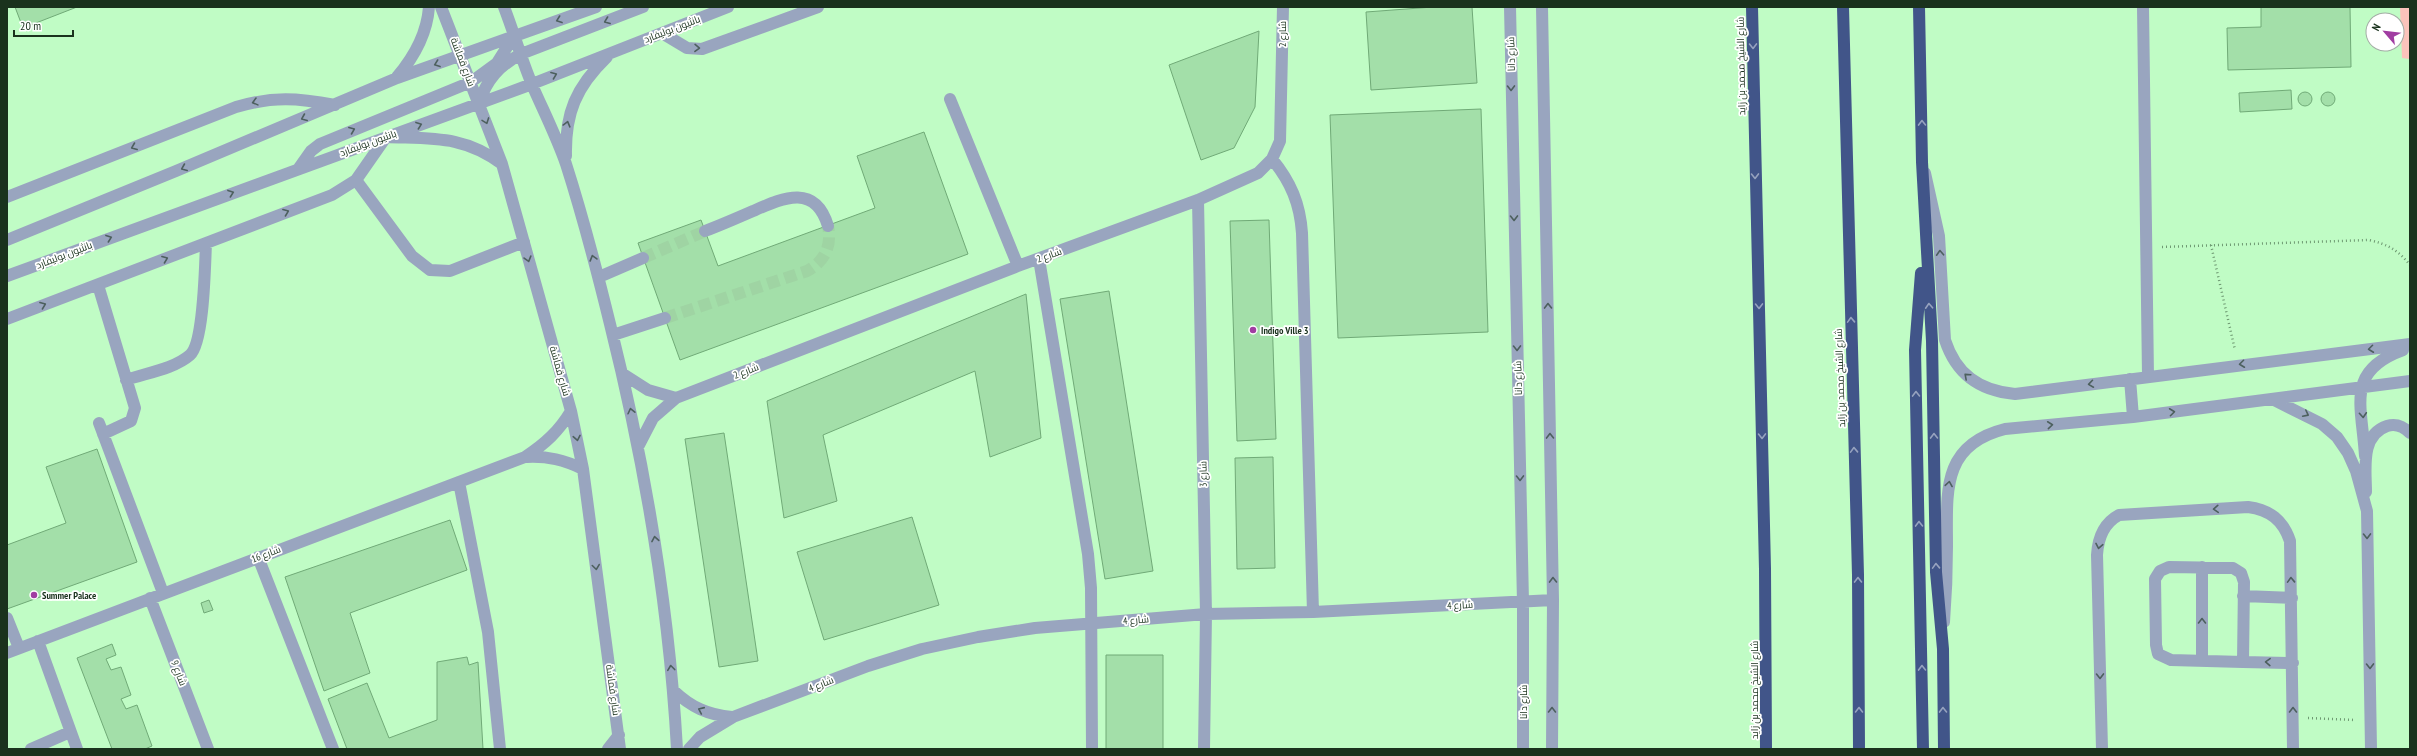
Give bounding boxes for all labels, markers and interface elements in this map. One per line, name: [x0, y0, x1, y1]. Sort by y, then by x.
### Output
scale bar: [14, 12, 73, 38]
street label: بانثيون بوليفارد: [642, 12, 702, 46]
north arrow: [2365, 12, 2405, 52]
one-way arrow: [556, 16, 563, 24]
one-way arrow: [603, 17, 610, 25]
street label: شارع الشيخ محمد بن زايد: [1734, 17, 1748, 115]
text: 20 m: [20, 18, 41, 33]
street label: شارع 2: [1276, 21, 1289, 47]
text: N: [2369, 21, 2384, 33]
street label: شارع قماشة: [448, 36, 478, 88]
street label: شارع دانا: [1504, 37, 1518, 71]
one-way arrow: [1749, 43, 1757, 49]
one-way arrow: [694, 44, 700, 52]
one-way arrow: [434, 59, 441, 68]
one-way arrow: [551, 72, 558, 80]
one-way arrow: [1507, 85, 1515, 91]
one-way arrow: [252, 97, 258, 105]
one-way arrow: [300, 113, 308, 121]
one-way arrow: [481, 118, 490, 125]
one-way arrow: [1917, 120, 1926, 126]
one-way arrow: [416, 121, 423, 130]
one-way arrow: [562, 121, 571, 128]
street label: بانثيون بوليفارد: [338, 127, 398, 159]
one-way arrow: [349, 127, 356, 135]
one-way arrow: [130, 143, 137, 151]
one-way arrow: [180, 164, 187, 172]
one-way arrow: [1751, 173, 1760, 179]
one-way arrow: [227, 189, 234, 197]
one-way arrow: [283, 209, 290, 217]
one-way arrow: [1510, 215, 1519, 221]
one-way arrow: [105, 234, 112, 242]
street label: بانثيون بوليفارد: [34, 238, 94, 272]
street label: شارع 2: [1035, 244, 1063, 266]
one-way arrow: [1936, 250, 1944, 256]
one-way arrow: [161, 255, 168, 263]
one-way arrow: [589, 255, 598, 262]
one-way arrow: [524, 256, 532, 262]
one-way arrow: [40, 302, 47, 310]
one-way arrow: [1544, 303, 1552, 309]
one-way arrow: [1754, 303, 1763, 309]
one-way arrow: [1925, 303, 1934, 309]
one-way arrow: [1847, 317, 1855, 323]
place label: Indigo Ville 3: [1261, 324, 1309, 337]
marker: Indigo Ville 3: [1248, 325, 1258, 335]
street label: شارع الشيخ محمد بن زايد: [1832, 328, 1848, 428]
one-way arrow: [2368, 344, 2374, 353]
street label: شارع قماشة: [547, 345, 573, 397]
one-way arrow: [1513, 345, 1522, 351]
one-way arrow: [2239, 359, 2245, 368]
street label: شارع 2: [732, 360, 760, 382]
street label: شارع دانا: [1511, 361, 1525, 395]
one-way arrow: [1964, 373, 1972, 380]
one-way arrow: [2088, 379, 2094, 388]
one-way arrow: [1912, 391, 1920, 397]
one-way arrow: [628, 408, 636, 415]
one-way arrow: [2168, 408, 2175, 417]
one-way arrow: [2302, 410, 2309, 417]
one-way arrow: [2358, 412, 2367, 418]
one-way arrow: [2047, 420, 2053, 429]
one-way arrow: [1546, 433, 1554, 439]
one-way arrow: [1758, 433, 1766, 439]
one-way arrow: [1929, 433, 1938, 439]
one-way arrow: [572, 435, 581, 441]
one-way arrow: [1850, 447, 1858, 453]
street label: شارع 3: [1196, 461, 1210, 487]
one-way arrow: [1516, 475, 1525, 481]
one-way arrow: [1944, 481, 1952, 487]
one-way arrow: [2213, 504, 2219, 513]
one-way arrow: [1915, 521, 1923, 527]
one-way arrow: [2363, 533, 2371, 539]
one-way arrow: [651, 536, 660, 542]
street label: شارع 16: [249, 542, 283, 566]
one-way arrow: [2095, 543, 2103, 549]
one-way arrow: [1932, 563, 1941, 569]
one-way arrow: [591, 564, 600, 570]
one-way arrow: [1549, 577, 1557, 583]
one-way arrow: [1854, 577, 1862, 583]
one-way arrow: [2287, 577, 2296, 583]
place label: Summer Palace: [42, 589, 96, 602]
marker: Summer Palace: [29, 590, 39, 600]
street label: شارع 4: [1447, 598, 1473, 612]
street label: شارع 4: [1122, 612, 1150, 628]
one-way arrow: [2198, 618, 2206, 624]
street label: شارع الشيخ محمد بن زايد: [1748, 641, 1761, 739]
one-way arrow: [2265, 658, 2271, 667]
street label: شارع 9: [168, 659, 190, 687]
one-way arrow: [2366, 663, 2374, 669]
street label: شارع قماشة: [603, 664, 623, 716]
one-way arrow: [667, 665, 676, 671]
one-way arrow: [1918, 665, 1926, 671]
street label: شارع 4: [807, 673, 835, 695]
one-way arrow: [2096, 673, 2104, 679]
street label: شارع دانا: [1517, 685, 1530, 719]
one-way arrow: [698, 707, 705, 715]
one-way arrow: [1548, 707, 1556, 713]
one-way arrow: [1855, 707, 1863, 713]
one-way arrow: [1939, 707, 1947, 713]
one-way arrow: [2289, 707, 2297, 713]

